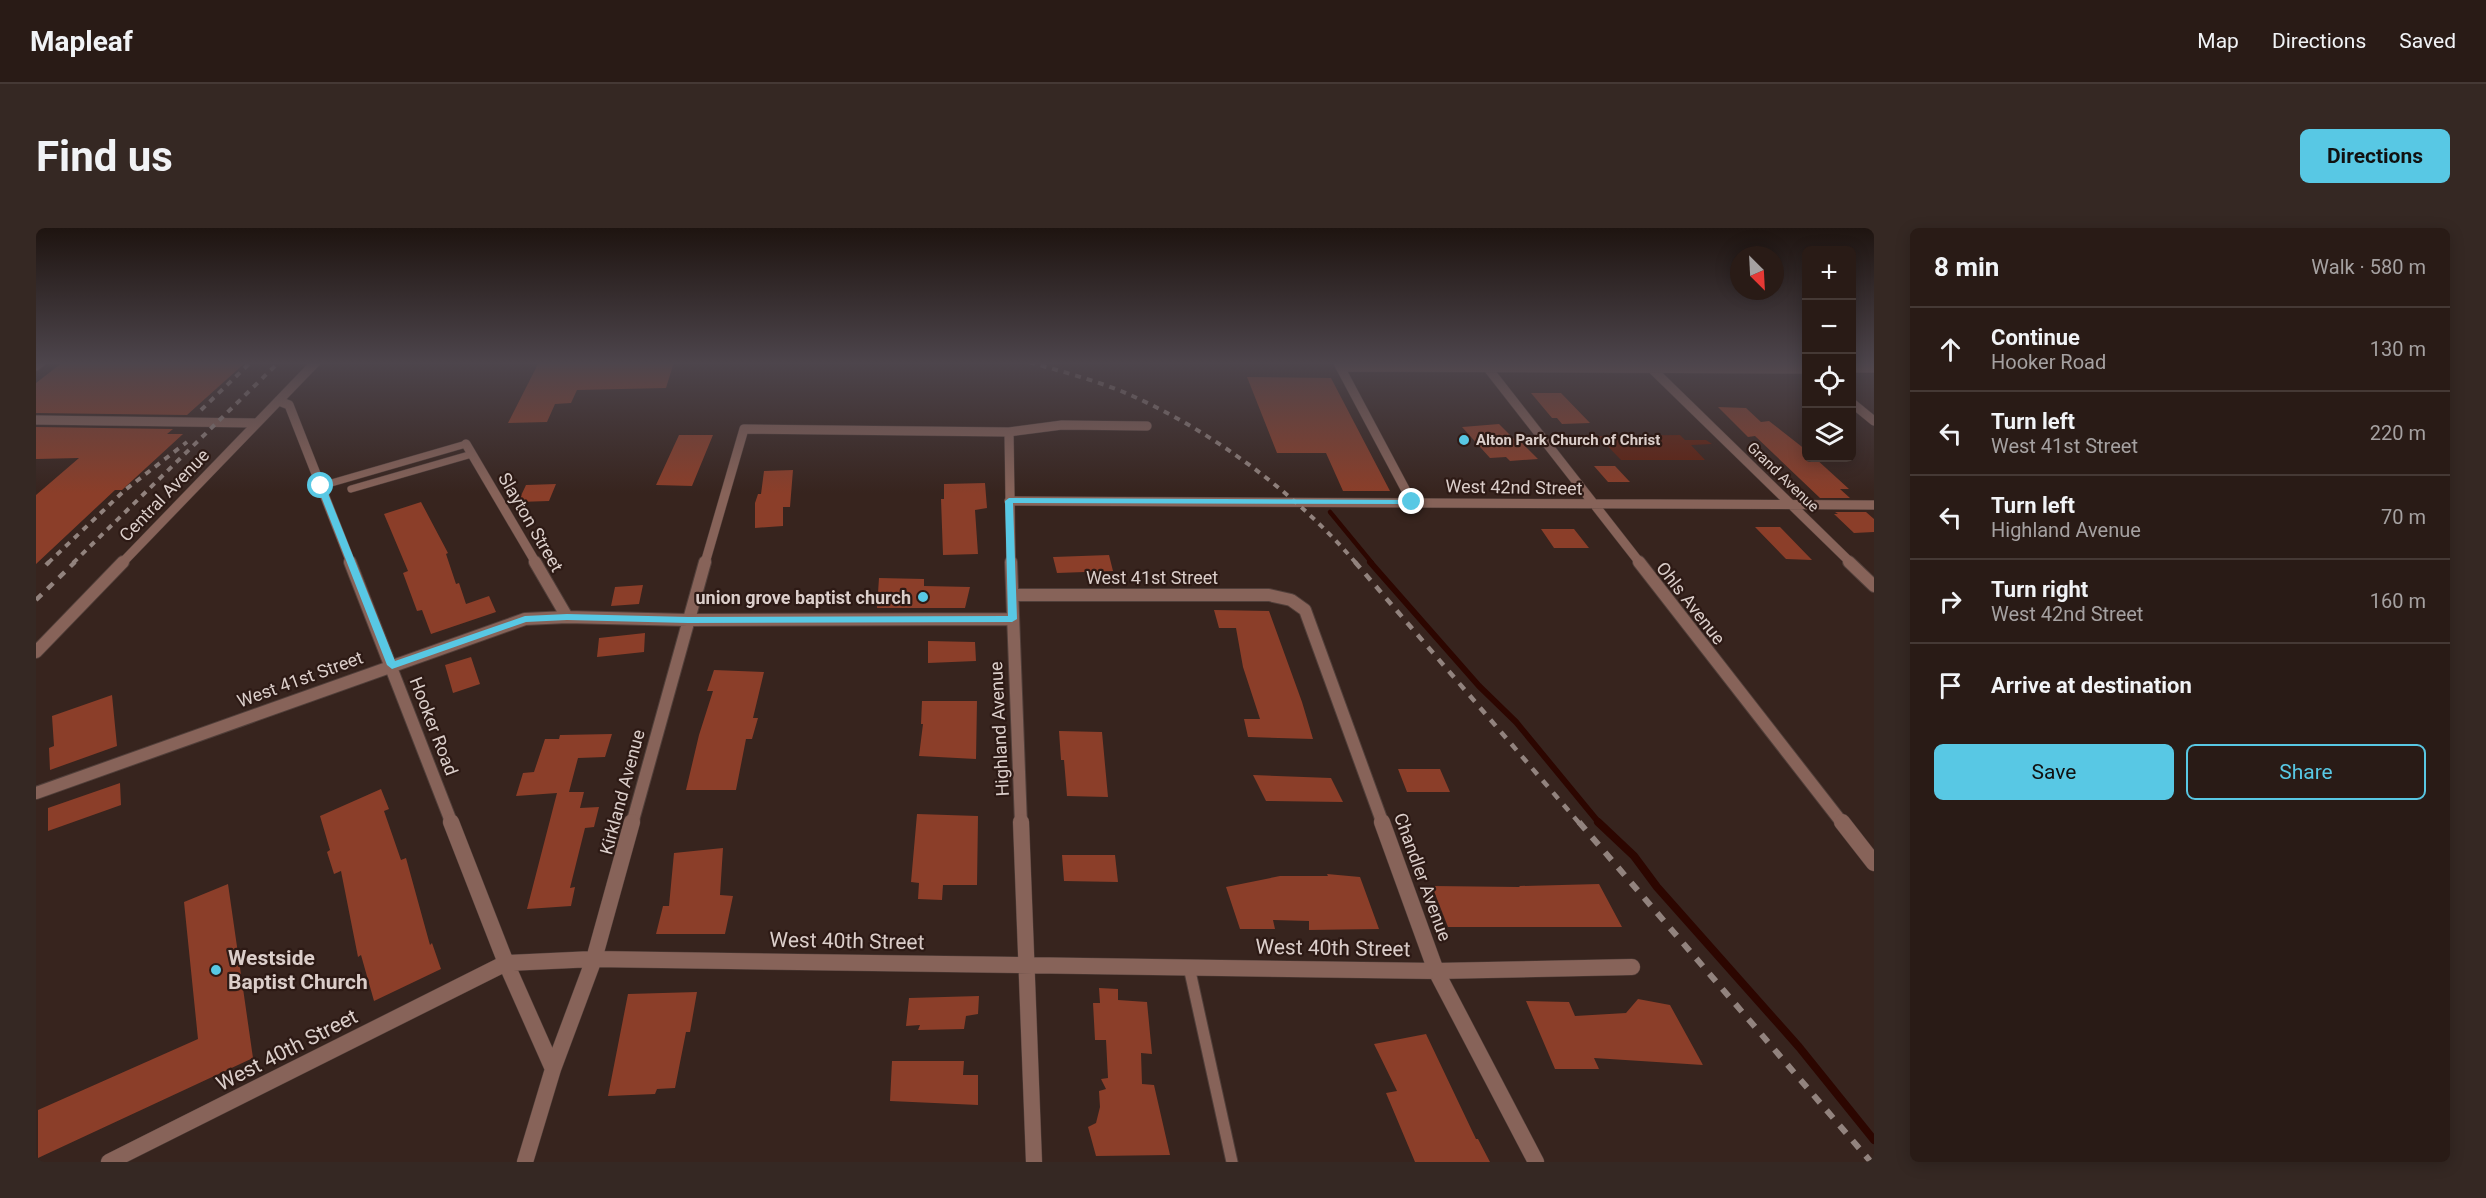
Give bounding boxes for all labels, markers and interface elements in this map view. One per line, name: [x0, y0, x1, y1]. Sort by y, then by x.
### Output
text: Mapleaf: [30, 25, 133, 58]
text: Map: [2197, 29, 2239, 53]
text: Directions: [2272, 29, 2366, 53]
text: Saved: [2399, 29, 2456, 53]
button: Directions: [2300, 129, 2450, 183]
text: Find us: [36, 132, 173, 181]
north arrow: [1730, 246, 1784, 300]
map controls: [1802, 246, 1856, 462]
button: +: [1802, 246, 1856, 300]
text: 8 min: [1934, 252, 1999, 282]
text: Walk · 580 m: [2311, 255, 2426, 279]
button: −: [1802, 300, 1856, 354]
text: Continue: [1991, 325, 2080, 350]
icon: ahead: [1934, 333, 1967, 366]
text: 130 m: [2370, 337, 2426, 361]
text: Hooker Road: [1991, 350, 2106, 374]
button: locate: [1802, 354, 1856, 408]
button: layers: [1802, 408, 1856, 462]
text: Turn left: [1991, 409, 2075, 434]
icon: left: [1934, 417, 1967, 450]
text: 220 m: [2370, 421, 2426, 445]
place label: Alton Park Church of Christ: [1476, 431, 1660, 449]
marker: Alton Park Church of Christ: [1457, 433, 1471, 447]
text: West 41st Street: [1991, 434, 2138, 458]
street label: Grand Avenue: [1743, 438, 1823, 516]
street label: Central Avenue: [115, 444, 213, 546]
street label: Slayton Street: [494, 469, 568, 575]
route start: [307, 472, 333, 498]
street label: West 42nd Street: [1445, 475, 1583, 499]
route end: [1398, 488, 1424, 514]
text: Turn left: [1991, 493, 2075, 518]
icon: left: [1934, 501, 1967, 534]
text: 70 m: [2381, 505, 2426, 529]
text: Highland Avenue: [1991, 518, 2141, 542]
street label: Ohls Avenue: [1652, 557, 1730, 649]
street label: West 41st Street: [1086, 567, 1218, 588]
text: Turn right: [1991, 577, 2088, 602]
icon: right: [1934, 585, 1967, 618]
place label: union grove baptist church: [696, 587, 911, 608]
text: 160 m: [2370, 589, 2426, 613]
marker: union grove baptist church: [916, 590, 930, 604]
text: West 42nd Street: [1991, 602, 2143, 626]
street label: West 41st Street: [234, 646, 366, 711]
street label: Highland Avenue: [985, 661, 1013, 797]
icon: arrive: [1934, 669, 1967, 702]
text: Arrive at destination: [1991, 673, 2192, 698]
street label: Hooker Road: [406, 674, 462, 778]
street label: Kirkland Avenue: [595, 727, 649, 857]
button: Save: [1934, 744, 2174, 800]
button: Share: [2186, 744, 2426, 800]
street label: Chandler Avenue: [1390, 810, 1456, 944]
street label: West 40th Street: [769, 928, 925, 954]
street label: West 40th Street: [1255, 935, 1411, 961]
place label: Westside Baptist Church: [228, 946, 368, 994]
marker: Westside Baptist Church: [209, 963, 223, 977]
street label: West 40th Street: [212, 1004, 362, 1096]

